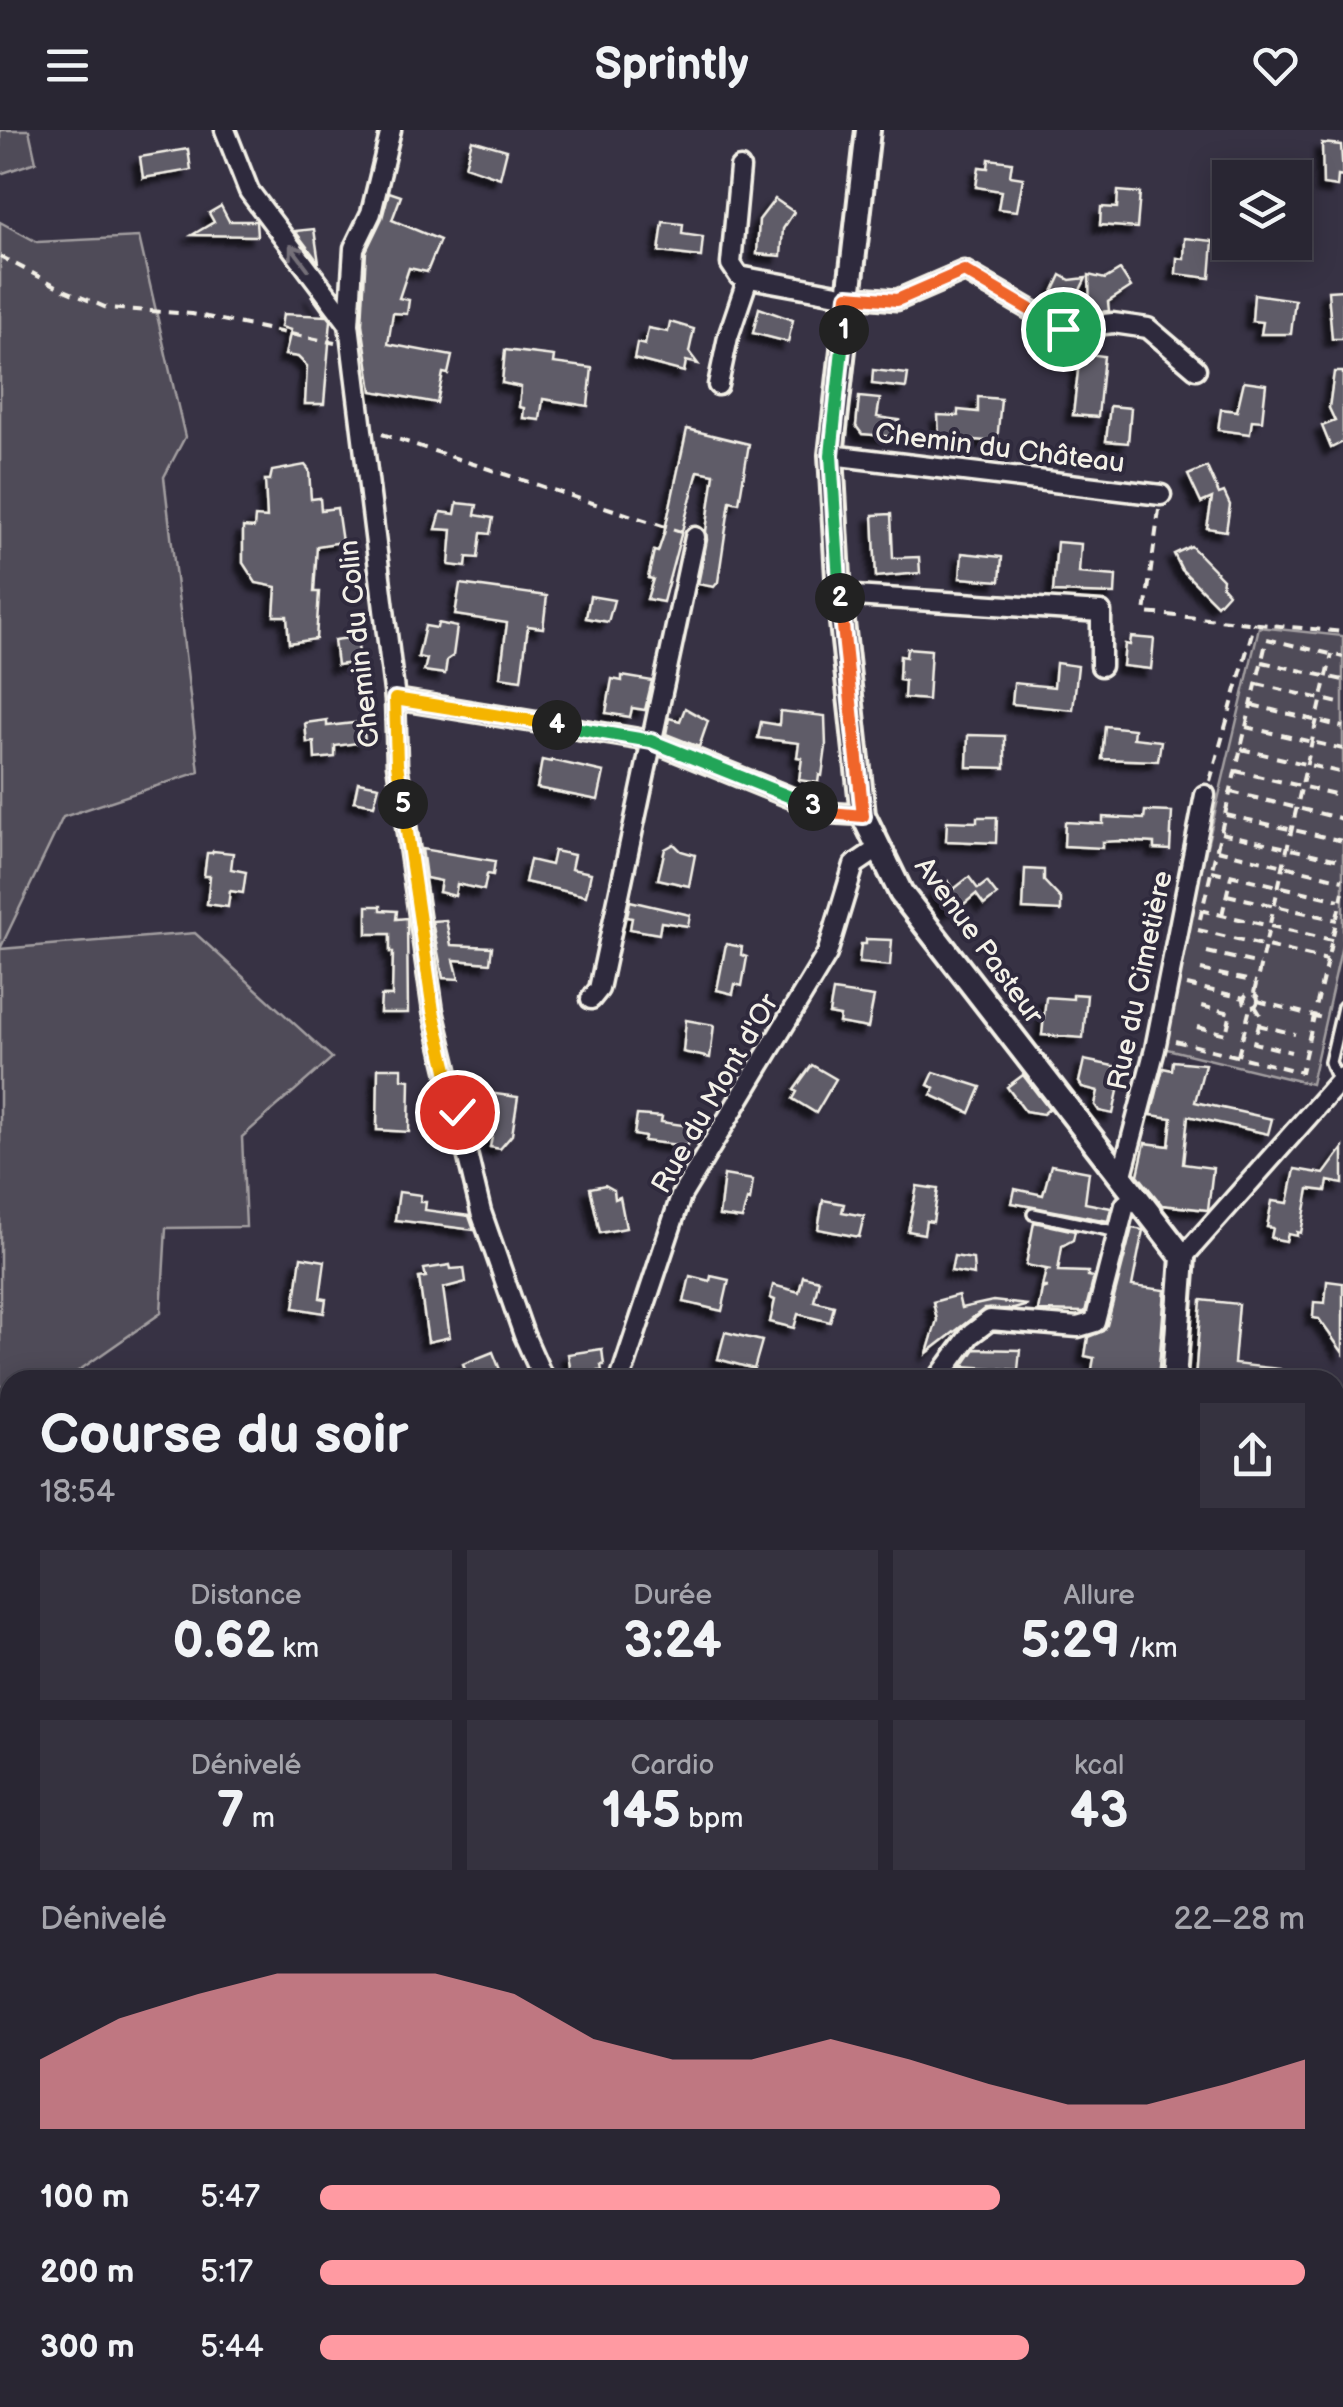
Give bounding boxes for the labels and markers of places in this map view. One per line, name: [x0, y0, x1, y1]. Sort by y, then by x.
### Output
pin: [1021, 287, 1106, 372]
pin: 1: [819, 305, 869, 355]
pin: 2: [815, 573, 865, 623]
pin: 4: [532, 700, 582, 750]
pin: 5: [378, 779, 428, 829]
pin: 3: [788, 781, 838, 831]
pin: [415, 1070, 500, 1155]

